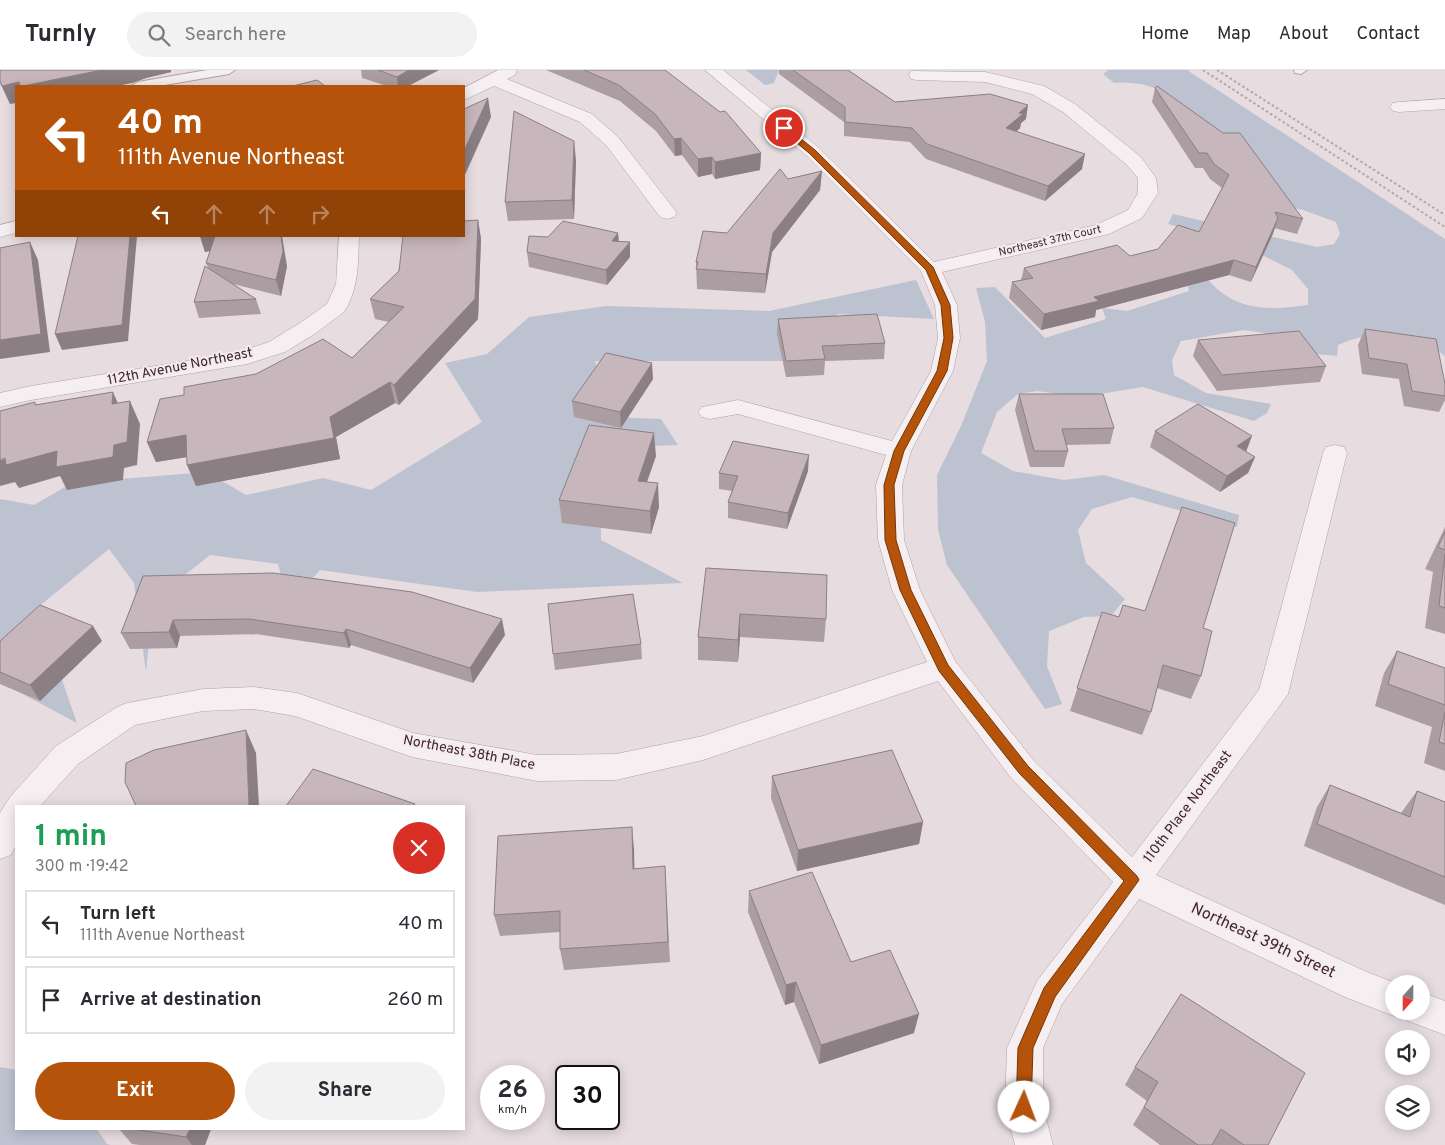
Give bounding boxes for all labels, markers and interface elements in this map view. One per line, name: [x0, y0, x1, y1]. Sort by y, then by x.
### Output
search box: [127, 12, 477, 57]
text: Turnly: [25, 20, 97, 50]
icon: search: [145, 21, 173, 49]
text: Search here: [185, 23, 286, 47]
text: Home: [1141, 23, 1189, 46]
text: Map: [1217, 23, 1251, 46]
text: About: [1279, 23, 1328, 46]
text: Contact: [1356, 23, 1420, 46]
text: 40 m: [118, 102, 203, 146]
icon: left: [35, 105, 100, 170]
pin: [763, 107, 805, 149]
icon: arrive: [770, 114, 798, 142]
text: 111th Avenue Northeast: [118, 145, 345, 172]
icon: left: [147, 200, 175, 228]
icon: ahead: [200, 200, 228, 228]
icon: ahead: [253, 200, 281, 228]
icon: right: [306, 200, 334, 228]
street label: Northeast 37th Court: [997, 222, 1103, 260]
street label: 112th Avenue Northeast: [106, 345, 254, 389]
street label: Northeast 38th Place: [402, 732, 536, 774]
street label: 110th Place Northeast: [1140, 747, 1236, 867]
text: 1 min: [35, 819, 107, 856]
button: close: [393, 822, 445, 874]
text: 300 m · 19:42: [35, 857, 129, 877]
street label: Northeast 39th Street: [1188, 899, 1338, 983]
text: Turn left: [80, 902, 156, 926]
icon: left: [37, 910, 65, 938]
text: 40 m: [398, 912, 443, 936]
text: 111th Avenue Northeast: [80, 926, 245, 946]
north arrow: [1385, 975, 1430, 1020]
map controls: [1385, 975, 1430, 1130]
icon: arrive: [37, 986, 65, 1014]
text: Arrive at destination: [80, 988, 261, 1012]
text: 260 m: [387, 988, 443, 1012]
button: sound: [1385, 1030, 1430, 1075]
button: Exit: [35, 1062, 235, 1120]
button: Share: [245, 1062, 445, 1120]
speed limit sign: 30: [555, 1065, 620, 1130]
text: 26: [497, 1075, 528, 1107]
position arrow: [997, 1080, 1049, 1132]
button: layers: [1385, 1085, 1430, 1130]
text: km/h: [498, 1102, 527, 1118]

